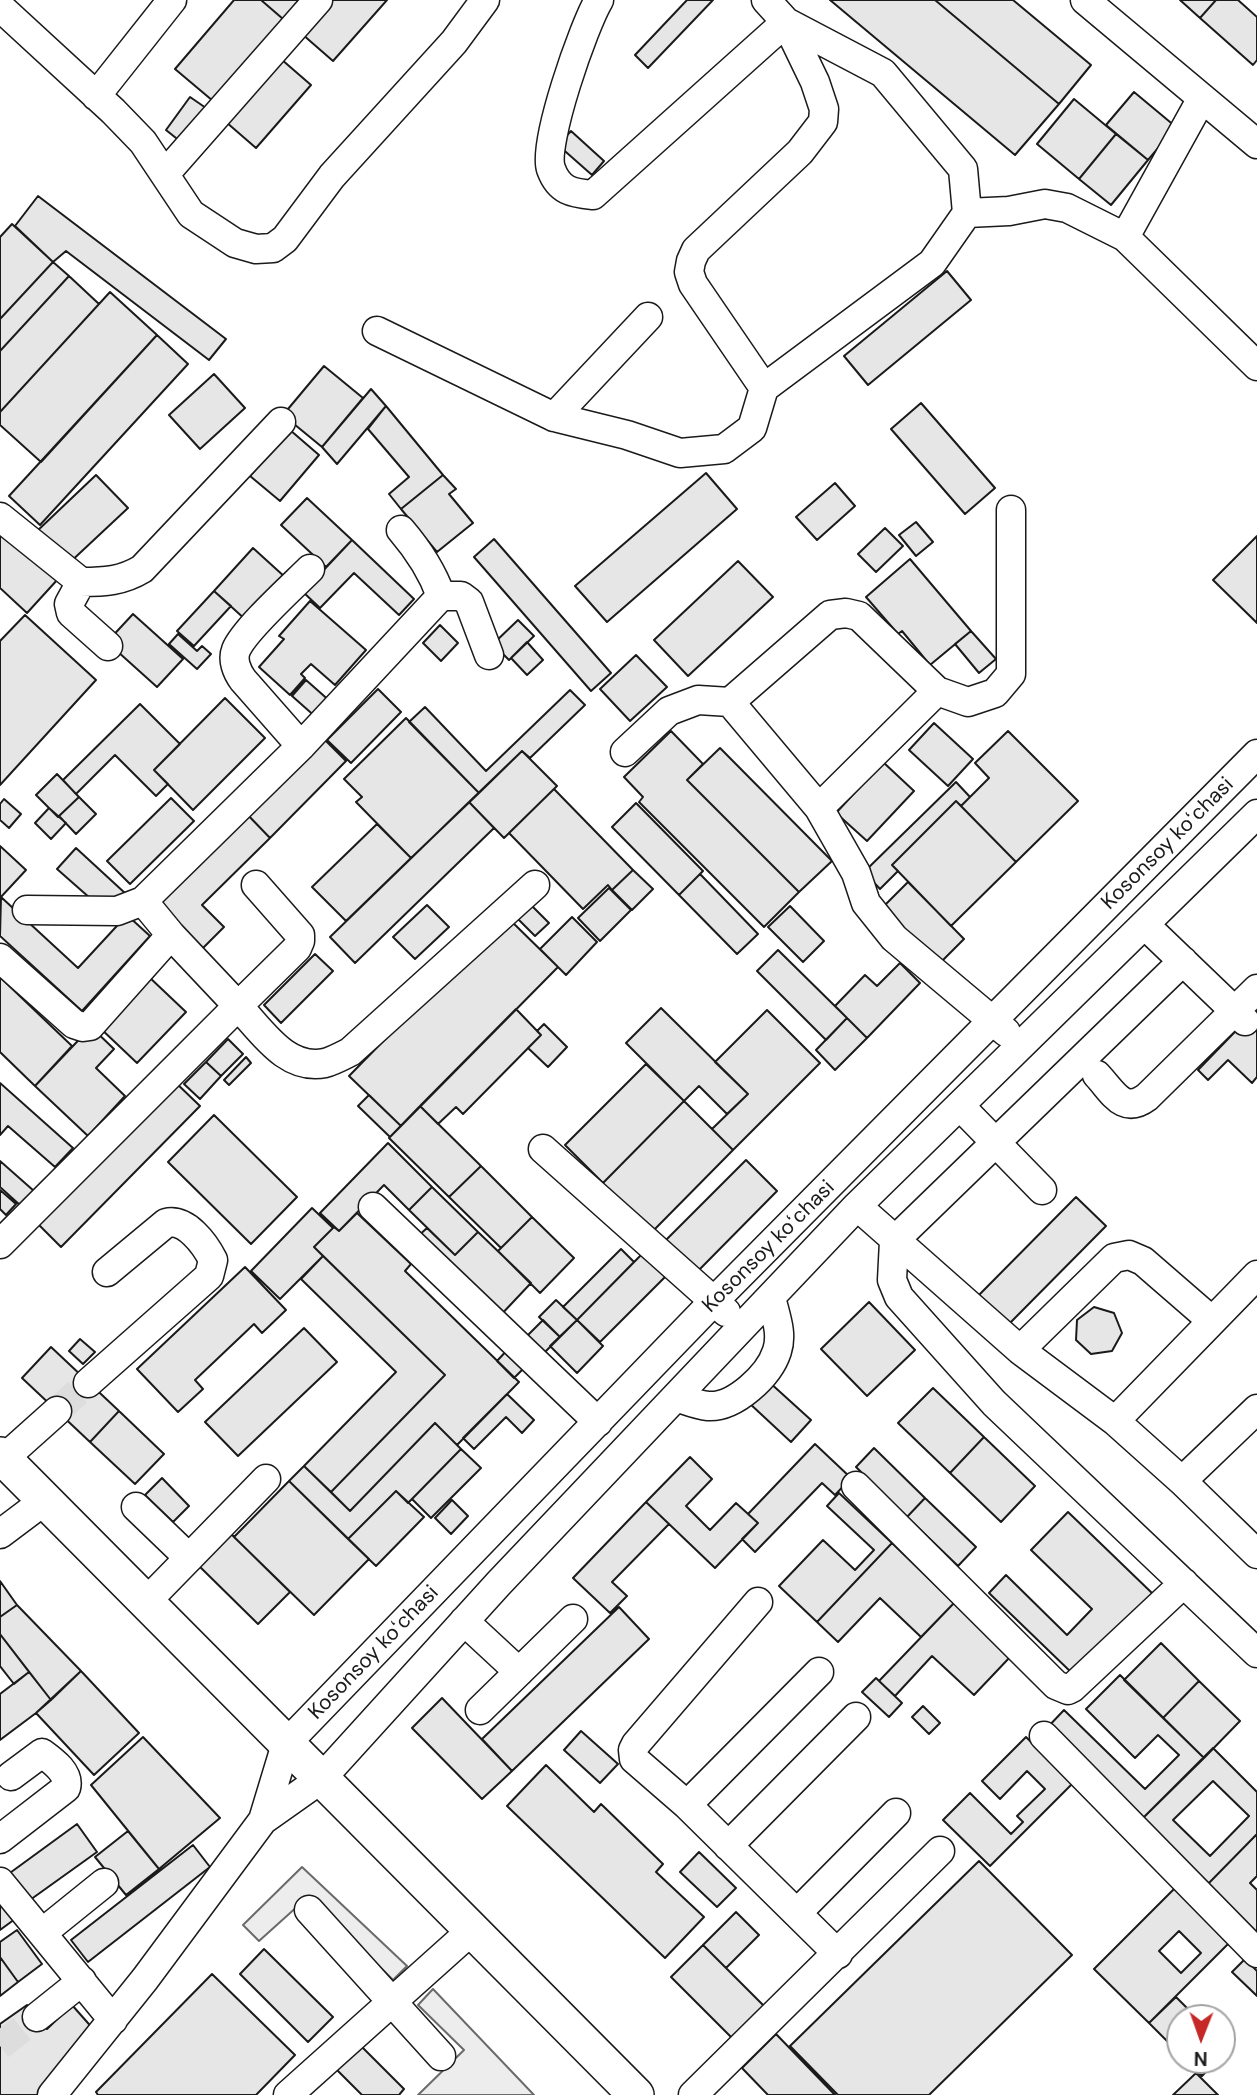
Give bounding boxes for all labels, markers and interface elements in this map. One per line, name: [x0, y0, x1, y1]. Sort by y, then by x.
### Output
street label: Kosonsoy koʻchasi: [1097, 773, 1239, 915]
street label: Kosonsoy koʻchasi: [698, 1176, 840, 1318]
street label: Kosonsoy koʻchasi: [304, 1581, 444, 1725]
north arrow: [1166, 2004, 1236, 2074]
text: N: [1194, 2046, 1208, 2071]

